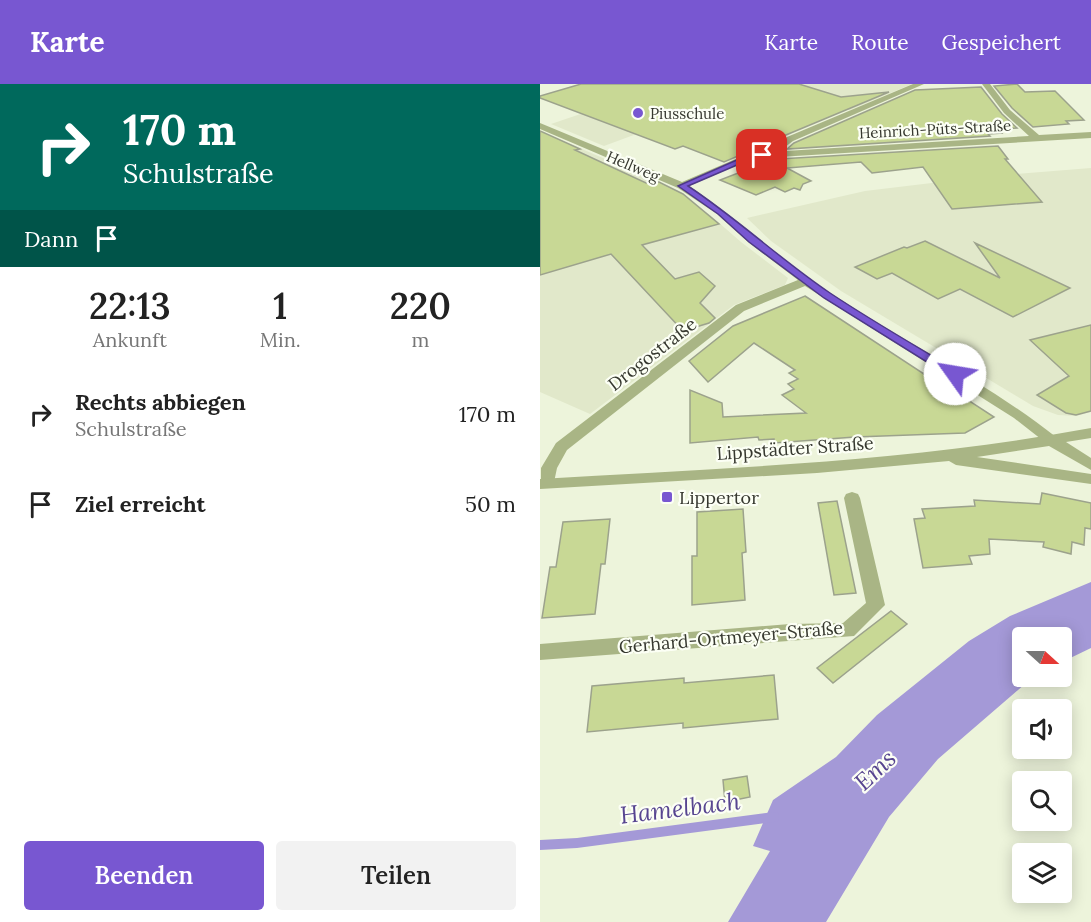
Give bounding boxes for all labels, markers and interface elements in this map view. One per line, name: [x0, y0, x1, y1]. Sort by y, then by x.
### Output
text: Karte: [30, 24, 105, 60]
text: Karte: [764, 29, 818, 56]
text: Route: [851, 29, 909, 56]
text: Gespeichert: [942, 29, 1061, 56]
text: 170 m: [123, 103, 236, 157]
place label: Piusschule: [650, 104, 724, 123]
marker: Piusschule: [631, 106, 645, 120]
icon: right: [24, 108, 102, 186]
street label: Heinrich-Püts-Straße: [858, 116, 1012, 142]
pin: [736, 129, 787, 180]
icon: arrive: [745, 138, 778, 171]
street label: Hellweg: [604, 146, 663, 186]
text: Schulstraße: [123, 156, 274, 190]
icon: arrive: [90, 222, 123, 255]
text: Dann: [24, 225, 78, 253]
text: 22:13: [89, 283, 171, 329]
text: 1: [273, 283, 287, 329]
text: 220: [390, 283, 451, 329]
street label: Drogostraße: [603, 312, 701, 396]
text: Ankunft: [93, 327, 167, 352]
text: Min.: [260, 327, 301, 352]
text: m: [411, 327, 429, 352]
position arrow: [923, 342, 987, 406]
text: Rechts abbiegen: [75, 388, 246, 416]
icon: right: [24, 398, 57, 431]
text: 170 m: [459, 400, 516, 428]
text: Schulstraße: [75, 416, 187, 441]
street label: Lippstädter Straße: [716, 431, 875, 465]
place label: Lippertor: [679, 486, 759, 509]
icon: arrive: [24, 488, 57, 521]
text: Ziel erreicht: [75, 490, 206, 518]
text: 50 m: [465, 490, 516, 518]
marker: Lippertor: [660, 490, 674, 504]
street label: Gerhard-Ortmeyer-Straße: [618, 616, 844, 658]
north arrow: [1012, 627, 1072, 687]
map controls: [1012, 627, 1072, 903]
button: sound: [1012, 699, 1072, 759]
water label: Ems: [848, 743, 902, 797]
button: search: [1012, 771, 1072, 831]
water label: Hamelbach: [618, 785, 742, 831]
button: Beenden: [24, 841, 264, 910]
button: Teilen: [276, 841, 516, 910]
button: layers: [1012, 843, 1072, 903]

